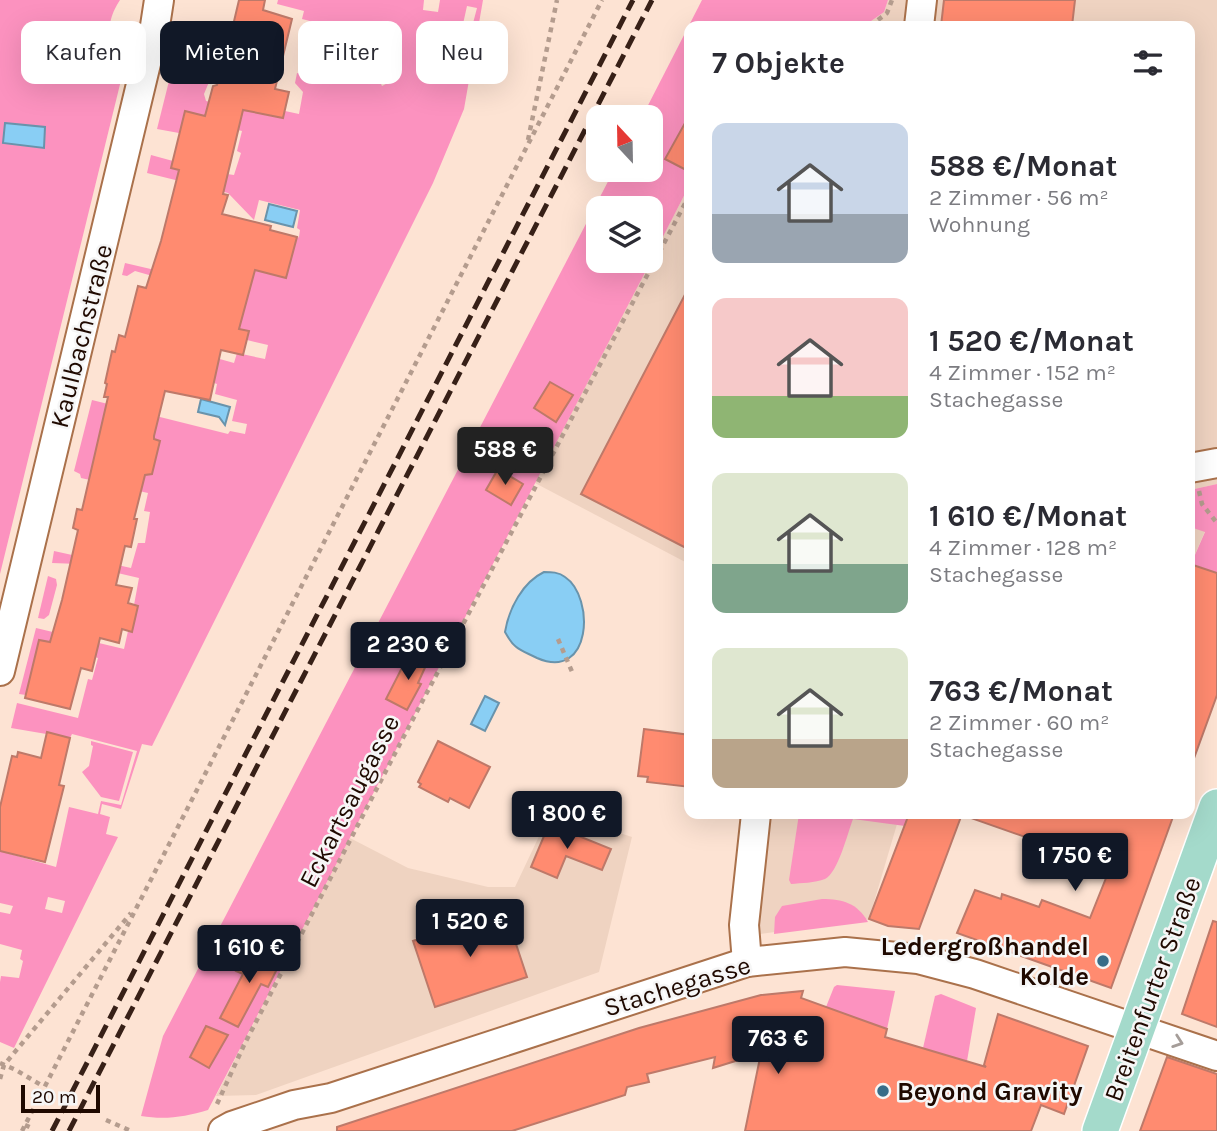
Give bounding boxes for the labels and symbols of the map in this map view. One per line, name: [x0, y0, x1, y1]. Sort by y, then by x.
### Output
north arrow: [586, 105, 663, 182]
street label: Kaulbachstraße: [44, 241, 119, 431]
pin: 588 €: [456, 428, 554, 487]
pin: 2 230 €: [343, 622, 473, 682]
street label: Eckartsaugasse: [293, 710, 406, 893]
pin: 1 800 €: [502, 792, 632, 851]
pin: 1 750 €: [1010, 834, 1140, 893]
street label: Breitenfurter Straße: [1097, 873, 1208, 1106]
pin: 1 520 €: [405, 900, 535, 959]
pin: 1 610 €: [184, 926, 314, 985]
place label: Ledergroßhandel Kolde: [880, 931, 1089, 992]
street label: Stachegasse: [600, 949, 754, 1024]
marker: Ledergroßhandel Kolde: [1095, 953, 1111, 969]
pin: 763 €: [729, 1016, 827, 1076]
one-way arrow: [1171, 1034, 1183, 1048]
place label: Beyond Gravity: [897, 1076, 1083, 1107]
scale bar: [21, 1082, 100, 1114]
marker: Beyond Gravity: [875, 1083, 891, 1099]

